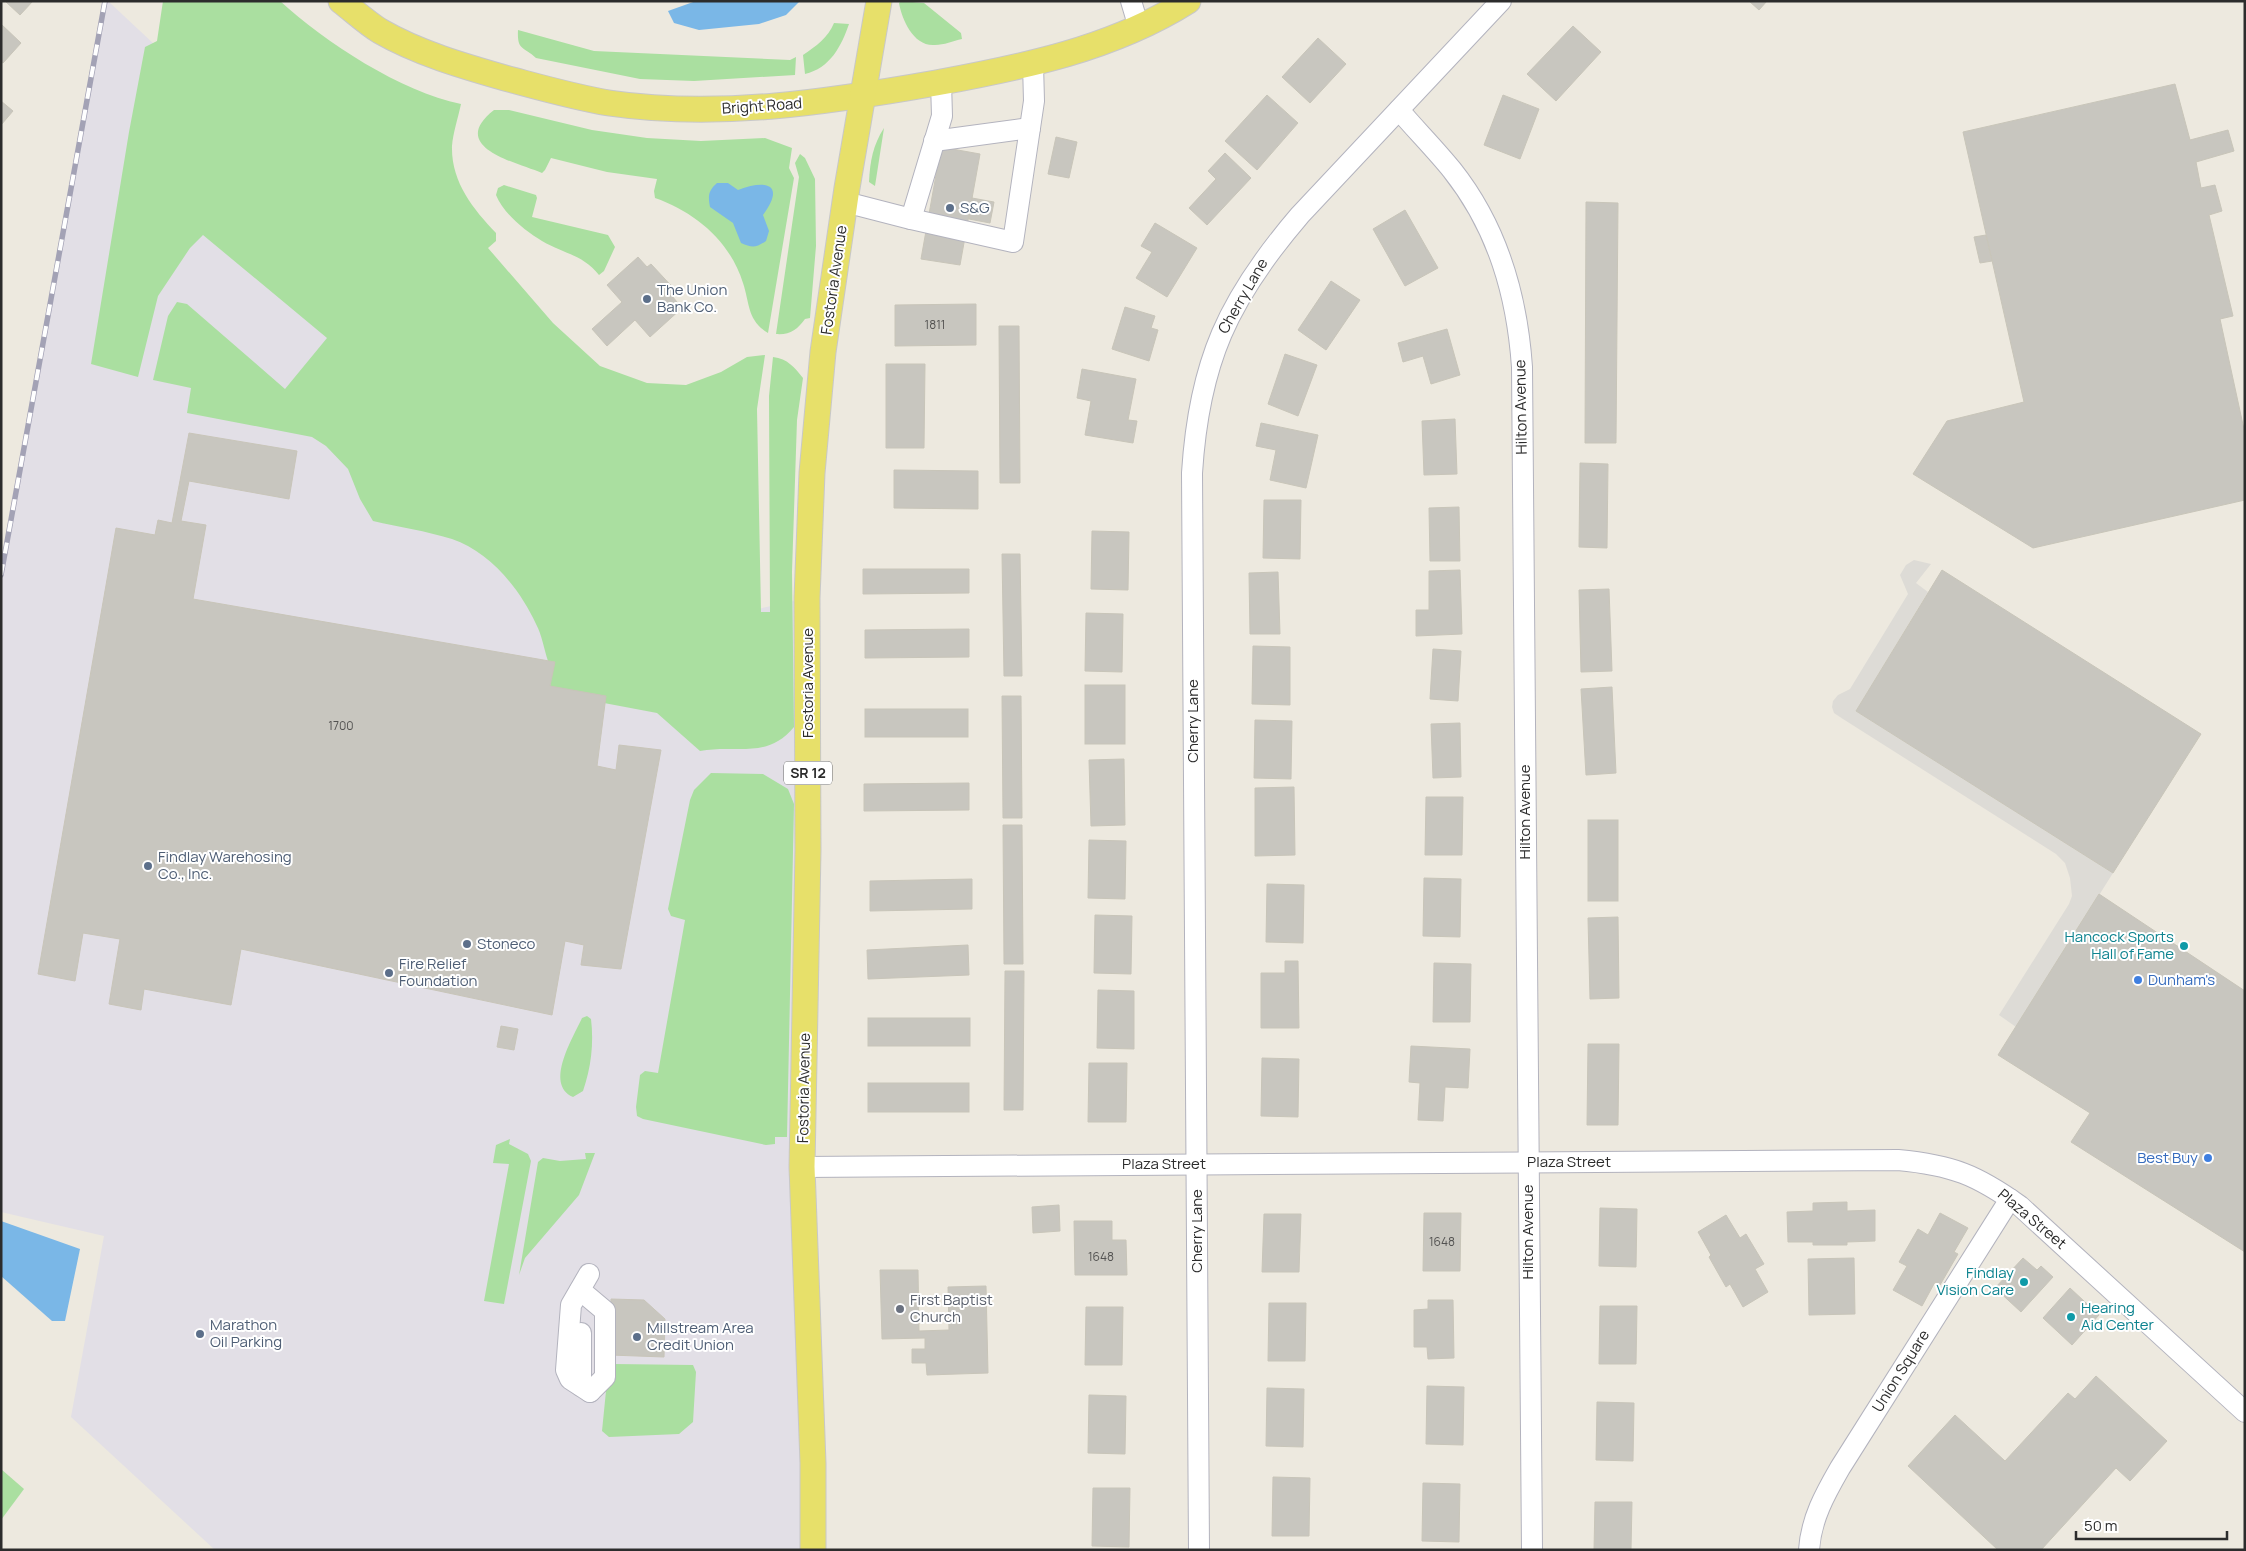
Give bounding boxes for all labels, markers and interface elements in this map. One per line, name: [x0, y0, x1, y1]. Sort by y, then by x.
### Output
street label: Bright Road: [721, 92, 803, 119]
place label: S&G: [960, 197, 990, 218]
marker: S&G: [944, 202, 956, 214]
street label: Fostoria Avenue: [815, 224, 852, 336]
street label: Cherry Lane: [1213, 254, 1273, 337]
place label: The Union Bank Co.: [657, 279, 727, 317]
marker: The Union Bank Co.: [641, 293, 653, 305]
house number: 1811: [924, 316, 946, 333]
street label: Hilton Avenue: [1509, 359, 1532, 455]
street label: Fostoria Avenue: [797, 628, 818, 738]
street label: Cherry Lane: [1182, 679, 1203, 763]
house number: 1700: [328, 717, 354, 734]
road number: SR 12: [784, 761, 832, 784]
street label: Hilton Avenue: [1514, 764, 1535, 860]
place label: Findlay Warehosing Co., Inc.: [158, 846, 292, 884]
marker: Findlay Warehosing Co., Inc.: [142, 860, 154, 872]
place label: Hancock Sports Hall of Fame: [2065, 926, 2174, 964]
place label: Stoneco: [477, 933, 536, 954]
marker: Stoneco: [461, 938, 473, 950]
marker: Hancock Sports Hall of Fame: [2178, 940, 2190, 952]
place label: Fire Relief Foundation: [399, 953, 478, 991]
marker: Fire Relief Foundation: [383, 967, 395, 979]
place label: Dunham's: [2148, 969, 2215, 990]
marker: Dunham's: [2132, 974, 2144, 986]
street label: Fostoria Avenue: [792, 1033, 815, 1143]
place label: Best Buy: [2137, 1147, 2198, 1168]
street label: Plaza Street: [1527, 1151, 1611, 1172]
marker: Best Buy: [2202, 1152, 2214, 1164]
street label: Plaza Street: [1122, 1153, 1206, 1174]
street label: Hilton Avenue: [1517, 1184, 1538, 1280]
street label: Plaza Street: [1993, 1184, 2071, 1254]
street label: Cherry Lane: [1186, 1189, 1207, 1273]
house number: 1648: [1429, 1233, 1455, 1250]
house number: 1648: [1088, 1248, 1114, 1265]
place label: Findlay Vision Care: [1936, 1262, 2014, 1300]
marker: Findlay Vision Care: [2018, 1276, 2030, 1288]
place label: First Baptist Church: [910, 1289, 993, 1327]
place label: Hearing Aid Center: [2081, 1297, 2155, 1335]
marker: First Baptist Church: [894, 1303, 906, 1315]
marker: Hearing Aid Center: [2065, 1311, 2077, 1323]
place label: Marathon Oil Parking: [210, 1314, 282, 1352]
place label: Millstream Area Credit Union: [647, 1317, 754, 1355]
street label: Union Square: [1867, 1325, 1934, 1416]
marker: Marathon Oil Parking: [194, 1328, 206, 1340]
marker: Millstream Area Credit Union: [631, 1331, 643, 1343]
scale bar: [2076, 1508, 2227, 1540]
text: 50 m: [2084, 1515, 2118, 1536]

